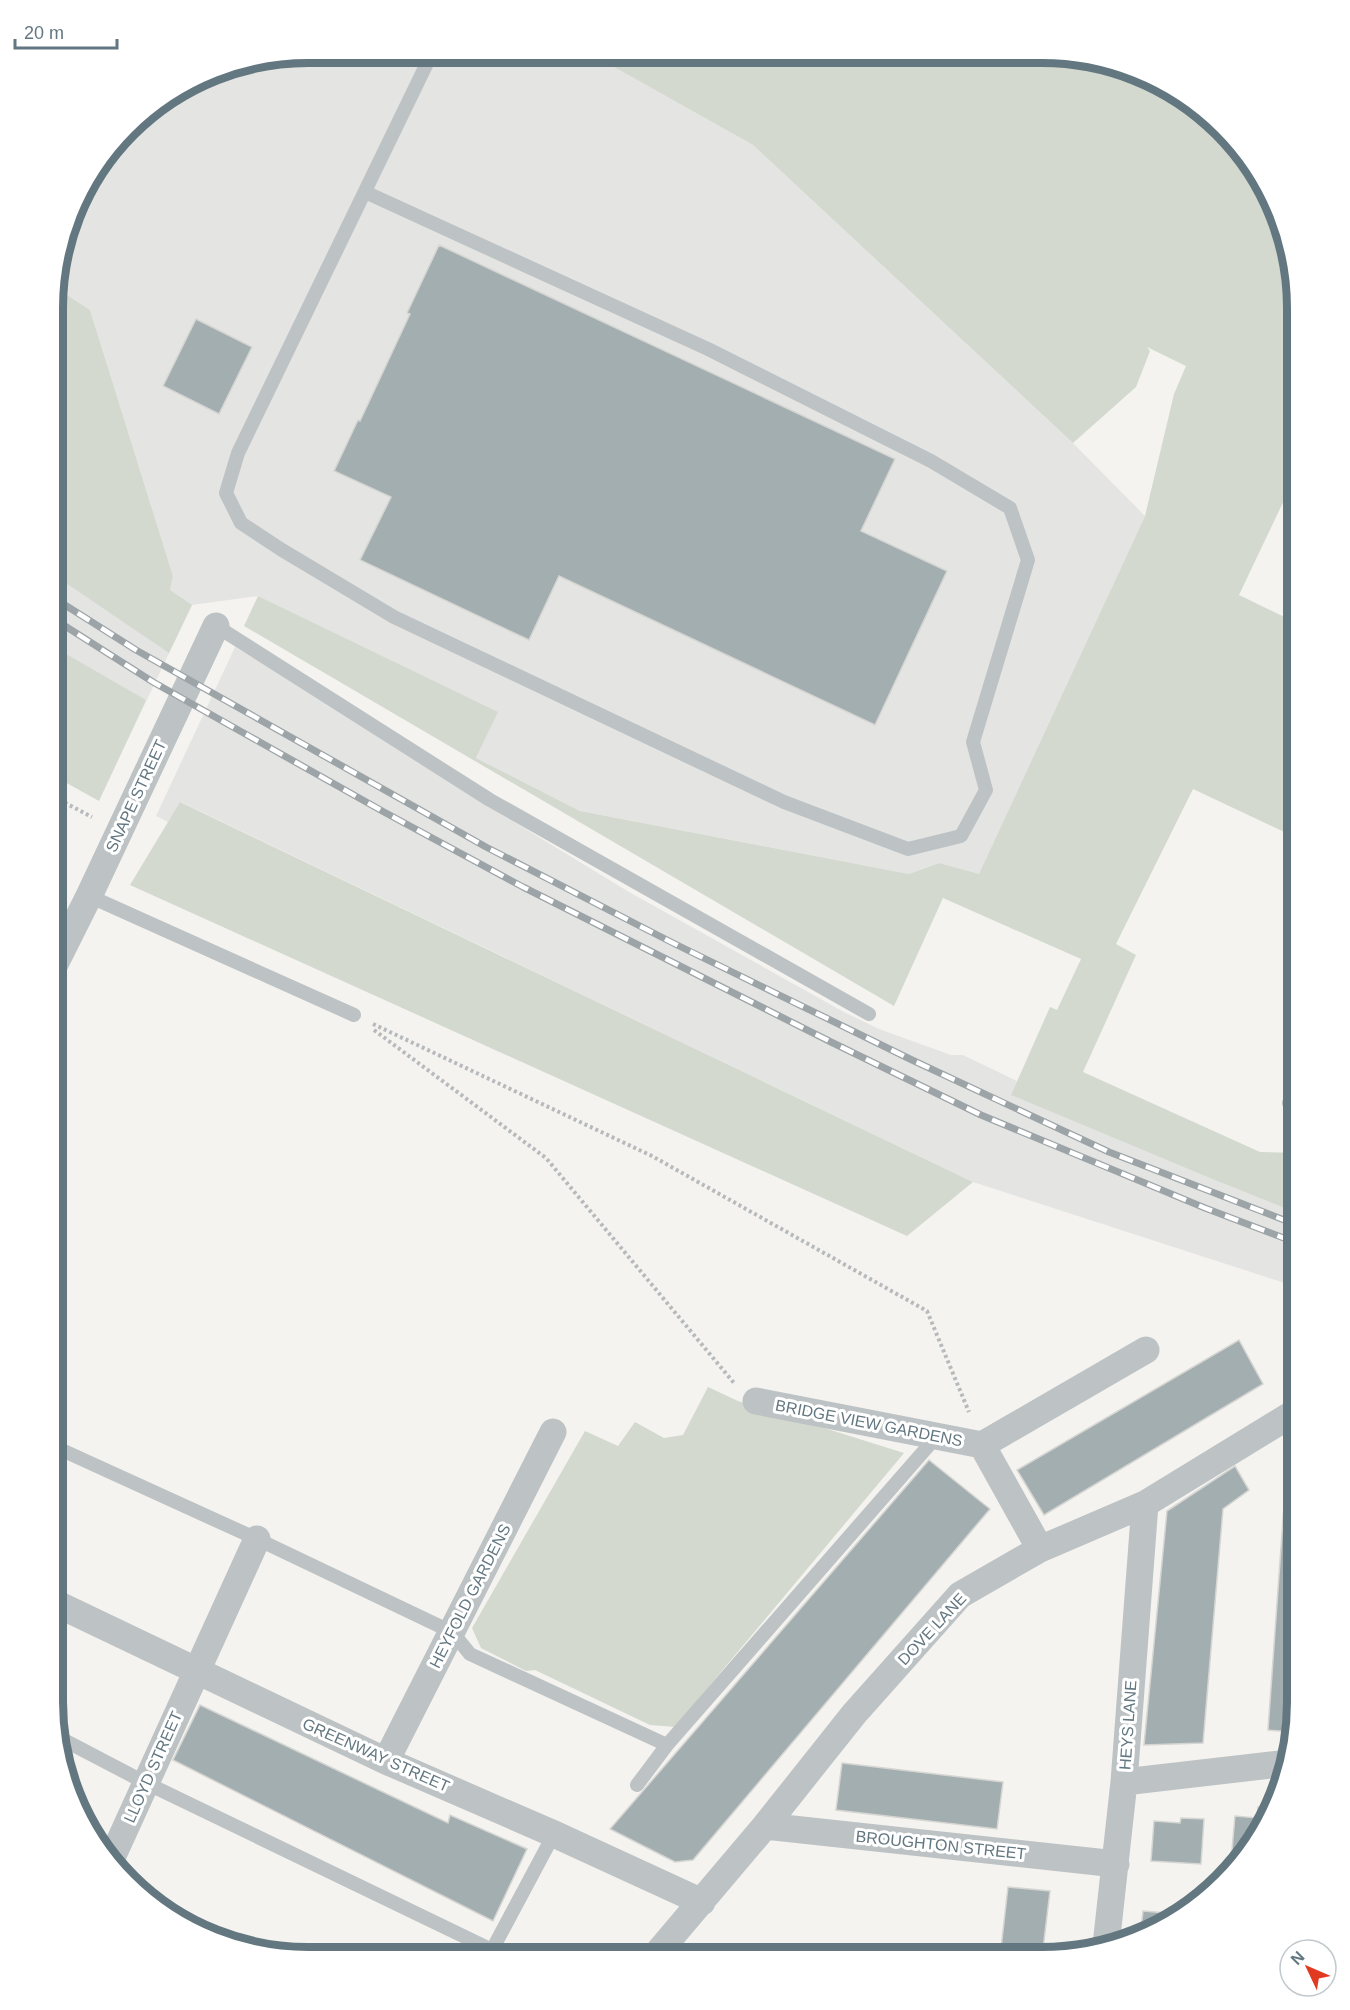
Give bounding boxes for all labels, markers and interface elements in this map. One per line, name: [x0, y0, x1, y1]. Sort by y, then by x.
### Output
scale bar: [15, 12, 117, 50]
text: 20 m: [24, 23, 64, 43]
street label: SNAPE STREET: [103, 737, 170, 855]
street label: BRIDGE VIEW GARDENS: [774, 1397, 964, 1449]
street label: HEYFOLD GARDENS: [426, 1521, 514, 1671]
street label: DOVE LANE: [895, 1590, 969, 1668]
street label: HEYS LANE: [1116, 1680, 1140, 1770]
street label: LLOYD STREET: [121, 1709, 185, 1825]
street label: GREENWAY STREET: [300, 1715, 452, 1795]
street label: BROUGHTON STREET: [855, 1828, 1027, 1862]
north arrow: [1278, 1938, 1338, 1998]
text: N: [1287, 1948, 1308, 1968]

